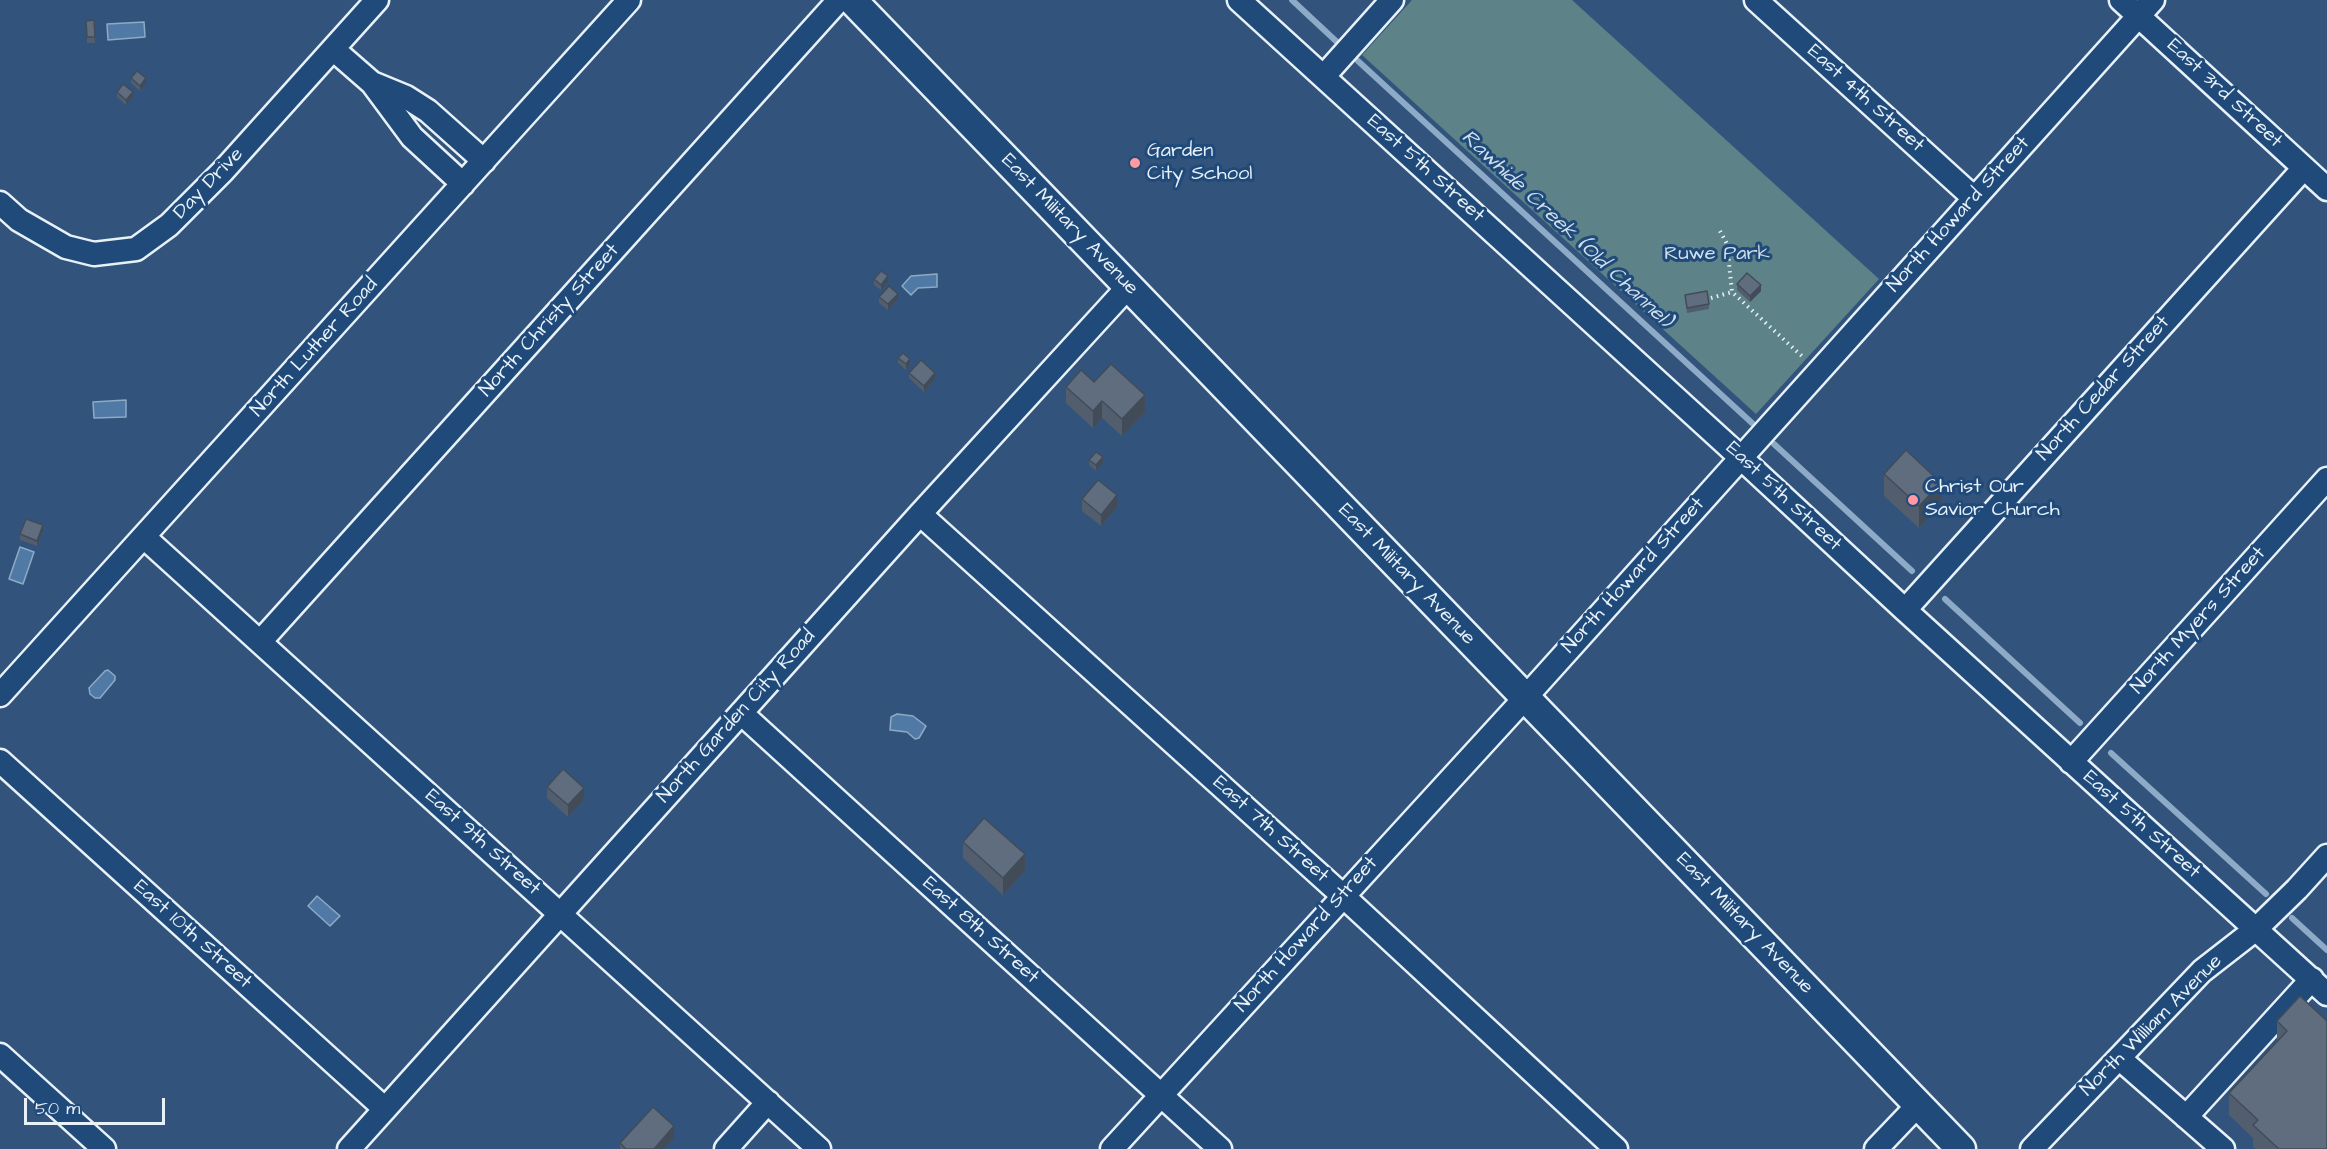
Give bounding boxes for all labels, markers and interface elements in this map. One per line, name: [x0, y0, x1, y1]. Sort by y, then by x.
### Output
street label: East 3rd Street: [2161, 34, 2287, 154]
street label: East 4th Street: [1801, 40, 1929, 158]
street label: East 5th Street: [1361, 110, 1489, 228]
water label: Rawhide Creek (Old Channel): [1455, 126, 1677, 334]
street label: North Howard Street: [1883, 132, 2035, 298]
place label: Garden City School: [1147, 140, 1252, 187]
street label: Day Drive: [169, 143, 249, 225]
street label: East Military Avenue: [995, 149, 1143, 301]
marker: Garden City School: [1128, 156, 1142, 170]
street label: North Christy Street: [475, 239, 625, 403]
park label: Ruwe Park: [1664, 243, 1770, 267]
street label: North Luther Road: [246, 274, 384, 422]
street label: North Cedar Street: [2033, 311, 2175, 467]
street label: East 5th Street: [1720, 437, 1846, 557]
place label: Christ Our Savior Church: [1925, 476, 2060, 523]
street label: North Howard Street: [1558, 493, 1710, 659]
marker: Christ Our Savior Church: [1906, 493, 1920, 507]
street label: East Military Avenue: [1332, 499, 1480, 651]
street label: North Myers Street: [2127, 542, 2271, 700]
street label: North Garden City Road: [653, 625, 821, 809]
street label: East 5th Street: [2077, 766, 2205, 884]
street label: East 7th Street: [1207, 772, 1333, 888]
street label: East 9th Street: [419, 785, 545, 901]
street label: East Military Avenue: [1670, 848, 1818, 1000]
street label: North Howard Street: [1231, 852, 1383, 1018]
street label: East 8th Street: [917, 872, 1043, 990]
street label: East 10th Street: [128, 876, 256, 994]
street label: North William Avenue: [2076, 950, 2228, 1102]
scale bar: [27, 1086, 168, 1124]
text: 50 m: [35, 1096, 80, 1121]

